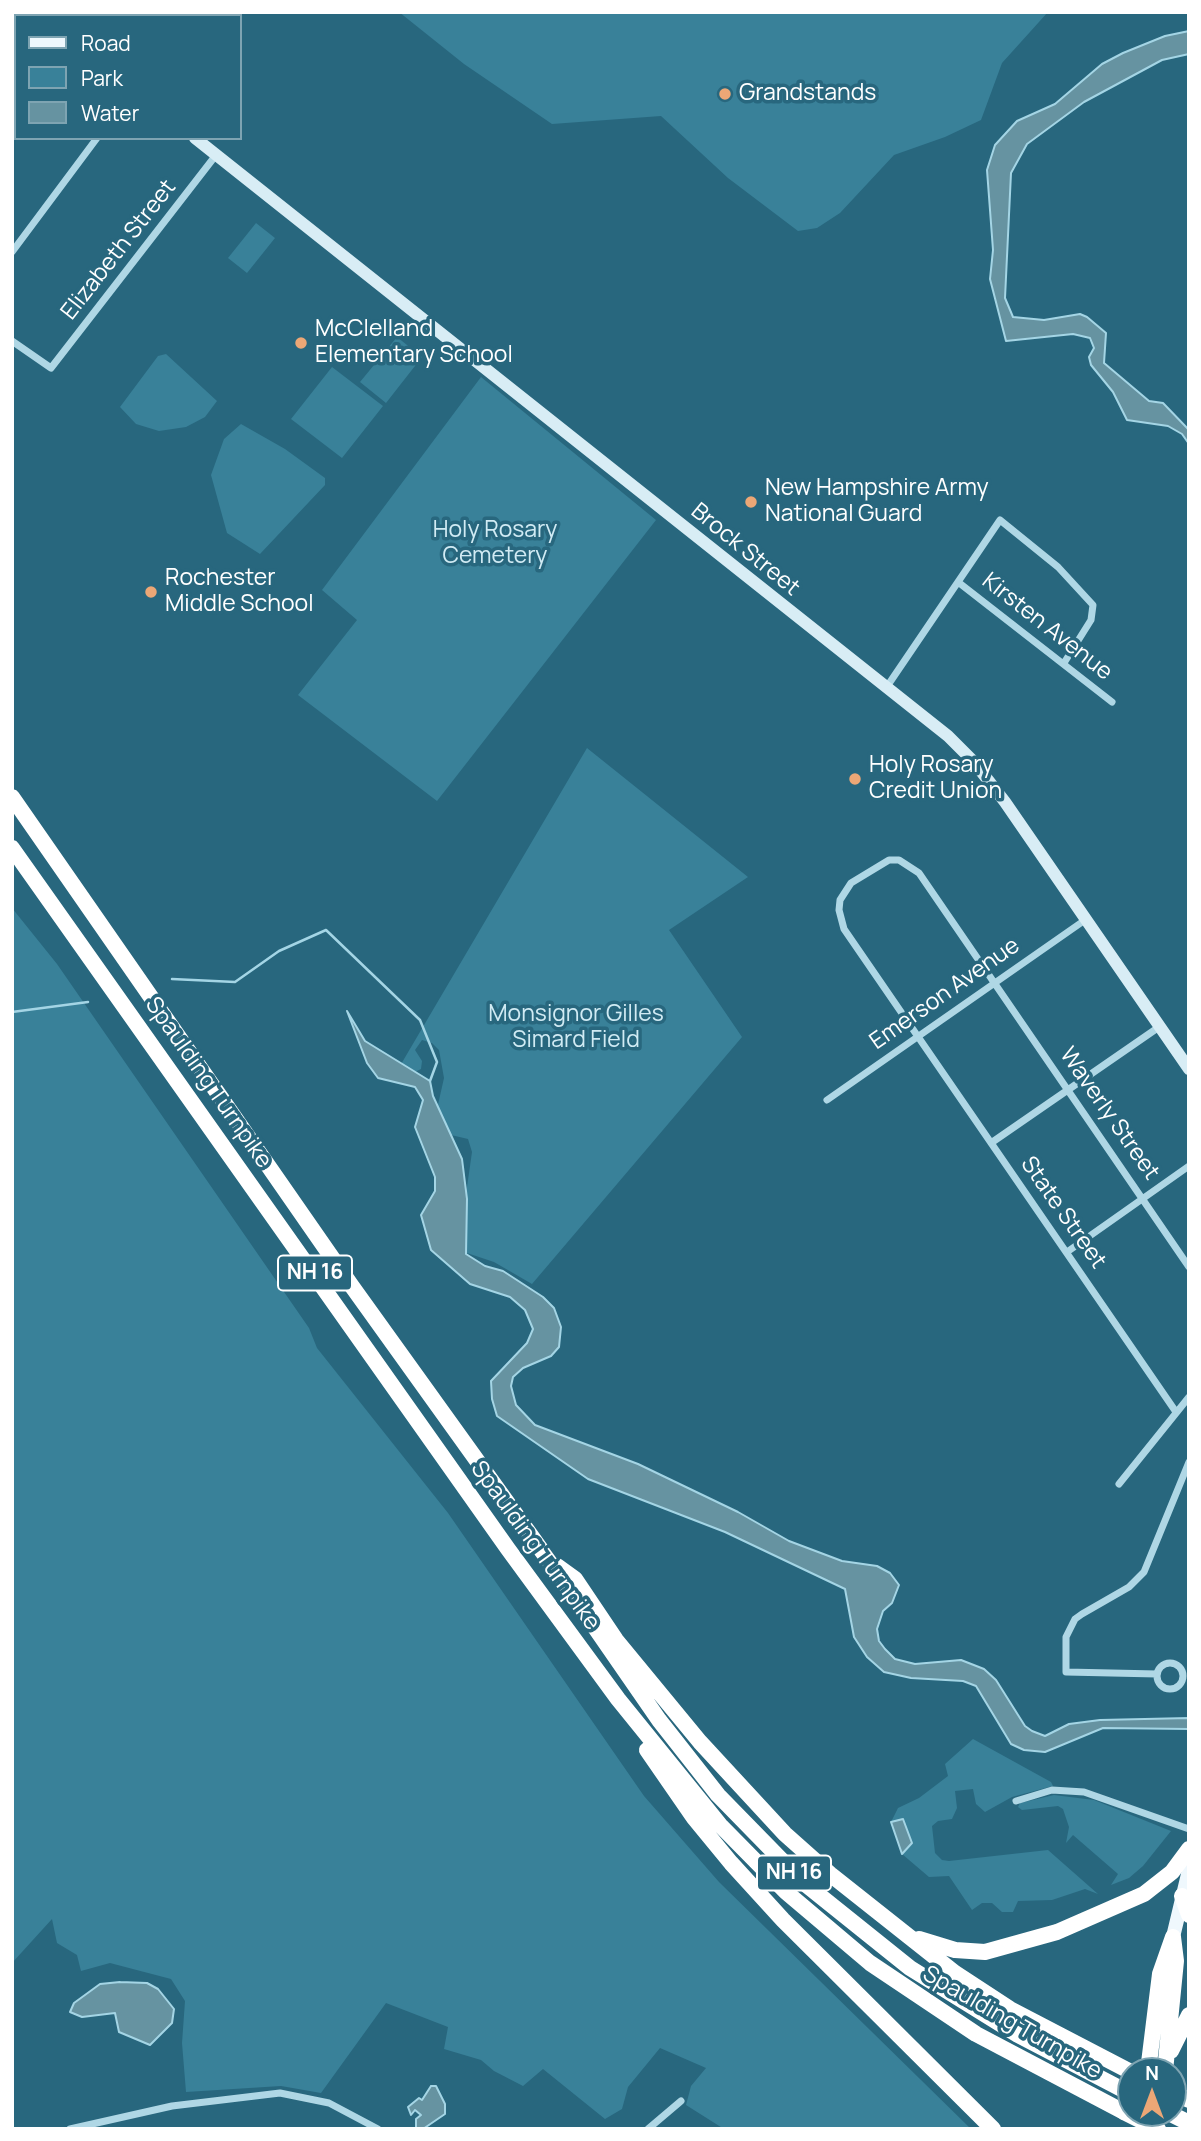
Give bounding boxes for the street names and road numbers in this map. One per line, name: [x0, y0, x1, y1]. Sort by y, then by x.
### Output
street label: Elizabeth Street: [56, 174, 182, 326]
street label: Brock Street: [685, 498, 805, 602]
street label: Kirsten Avenue: [976, 568, 1118, 686]
street label: Emerson Avenue: [865, 932, 1025, 1056]
street label: Spaulding Turnpike: [139, 992, 277, 1174]
street label: Waverly Street: [1053, 1042, 1165, 1186]
street label: State Street: [1014, 1152, 1112, 1274]
road number: NH 16: [278, 1256, 352, 1290]
street label: Spaulding Turnpike: [464, 1456, 606, 1636]
road number: NH 16: [757, 1856, 831, 1890]
street label: Spaulding Turnpike: [918, 1960, 1106, 2086]

